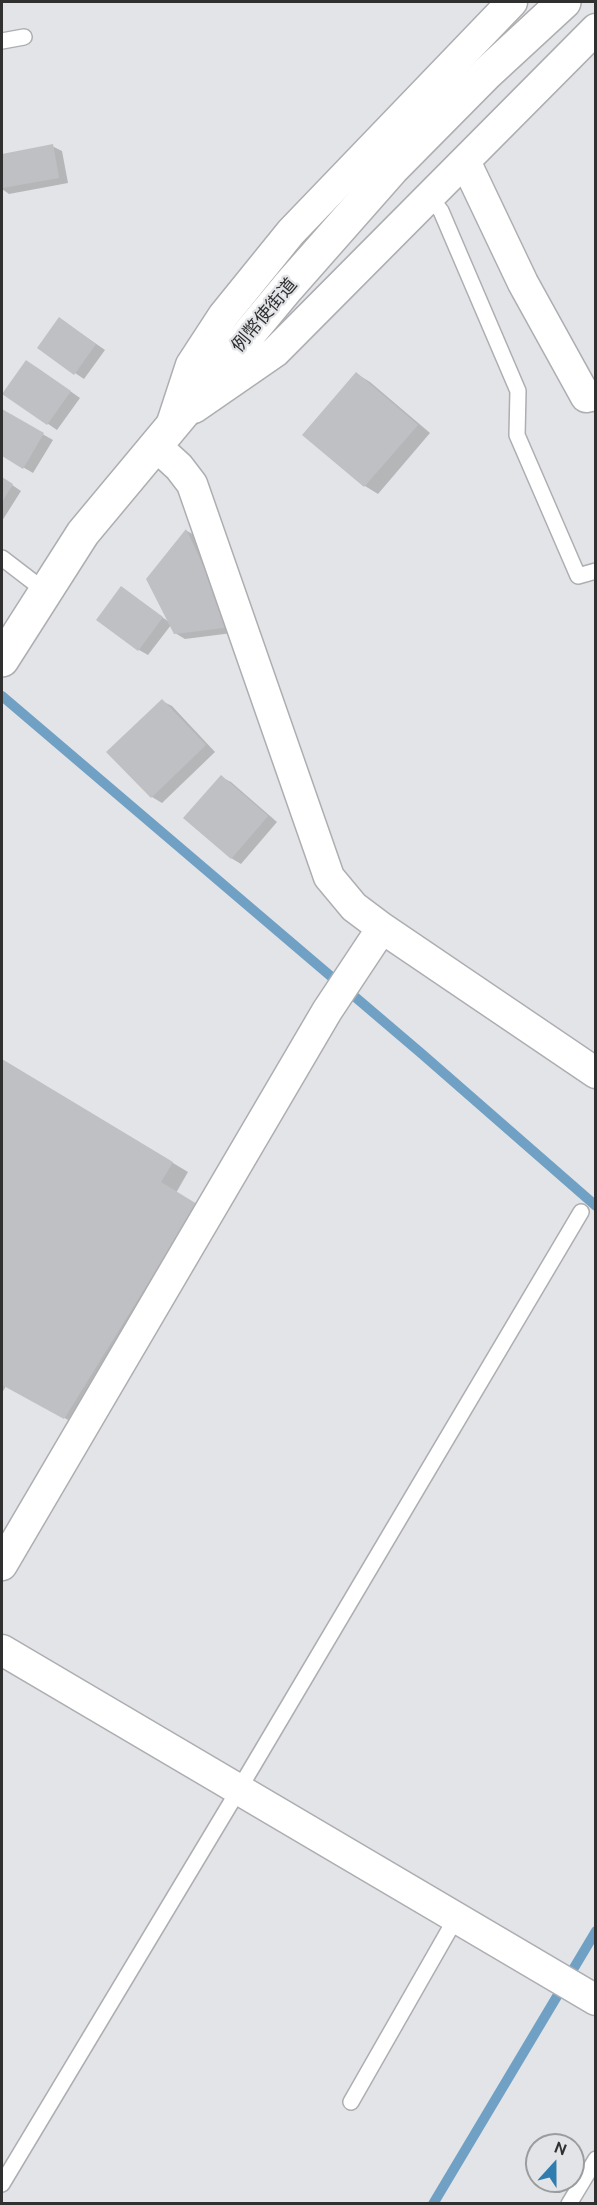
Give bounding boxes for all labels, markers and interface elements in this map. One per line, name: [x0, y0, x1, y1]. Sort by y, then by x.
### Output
street label: 例幣使街道: [227, 274, 301, 356]
north arrow: [525, 2133, 585, 2193]
text: N: [552, 2138, 570, 2159]

